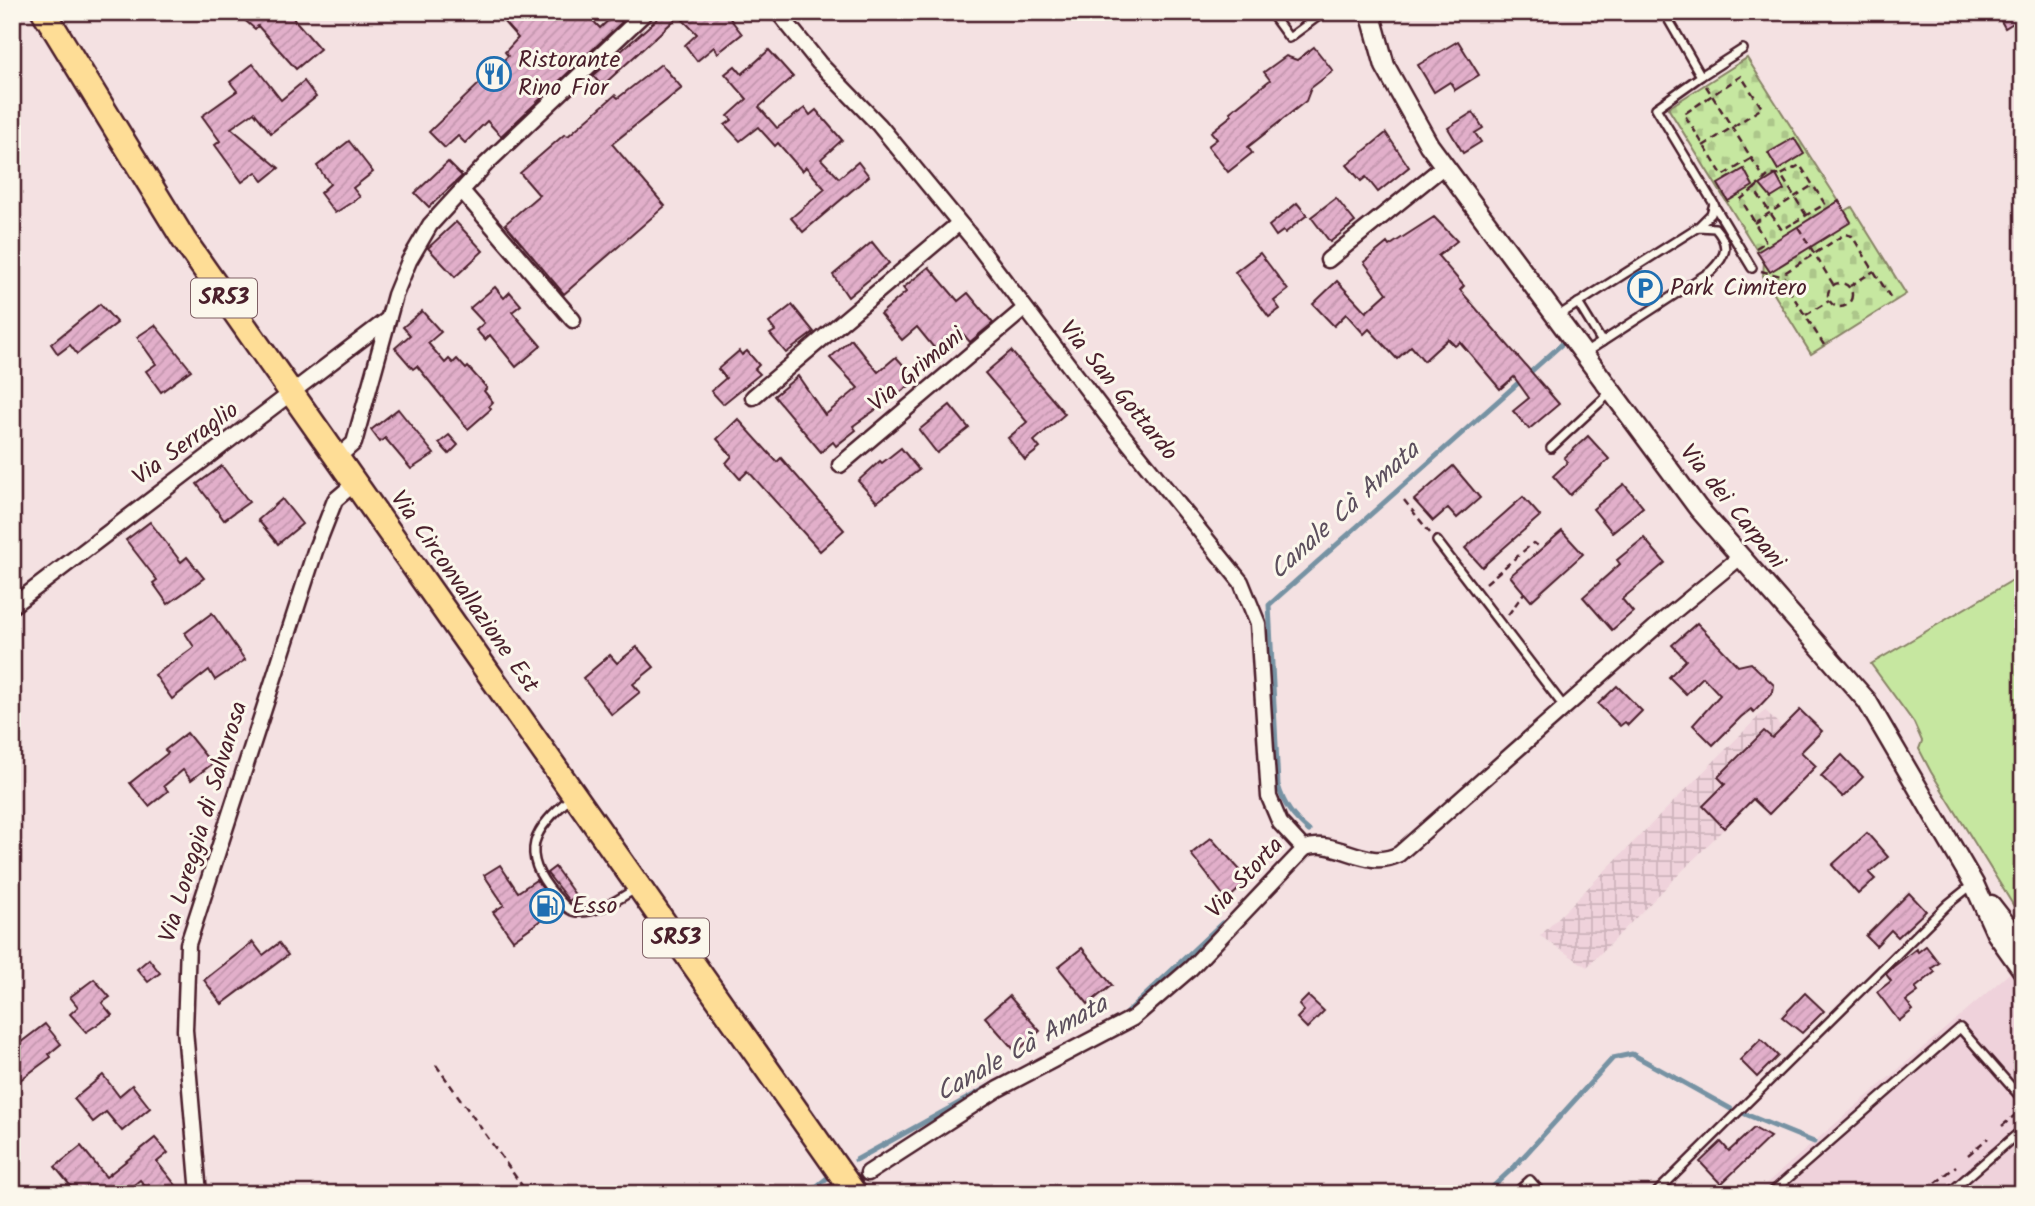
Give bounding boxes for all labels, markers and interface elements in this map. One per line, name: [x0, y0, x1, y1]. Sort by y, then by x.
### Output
place label: Ristorante Rino Fior: [518, 41, 620, 108]
restaurant icon: Ristorante Rino Fior: [475, 55, 513, 93]
parking icon: Park Cimitero: [1626, 269, 1664, 307]
place label: Park Cimitero: [1670, 269, 1807, 308]
road number: SR53: [191, 278, 257, 318]
street label: Via San Gottardo: [1049, 312, 1187, 470]
street label: Via Grimani: [860, 317, 975, 422]
street label: Via Serraglio: [124, 392, 248, 496]
water label: Canale Cà Amata: [1260, 430, 1432, 591]
street label: Via dei Carpani: [1669, 436, 1796, 579]
street label: Via Circonvallazione Est: [379, 482, 549, 702]
street label: Via Loreggia di Salvarosa: [149, 697, 259, 947]
street label: Via Storta: [1196, 828, 1294, 928]
fuel station icon: Esso: [528, 887, 566, 925]
place label: Esso: [572, 887, 617, 926]
road number: SR53: [643, 918, 709, 958]
water label: Canale Cà Amata: [928, 983, 1118, 1114]

